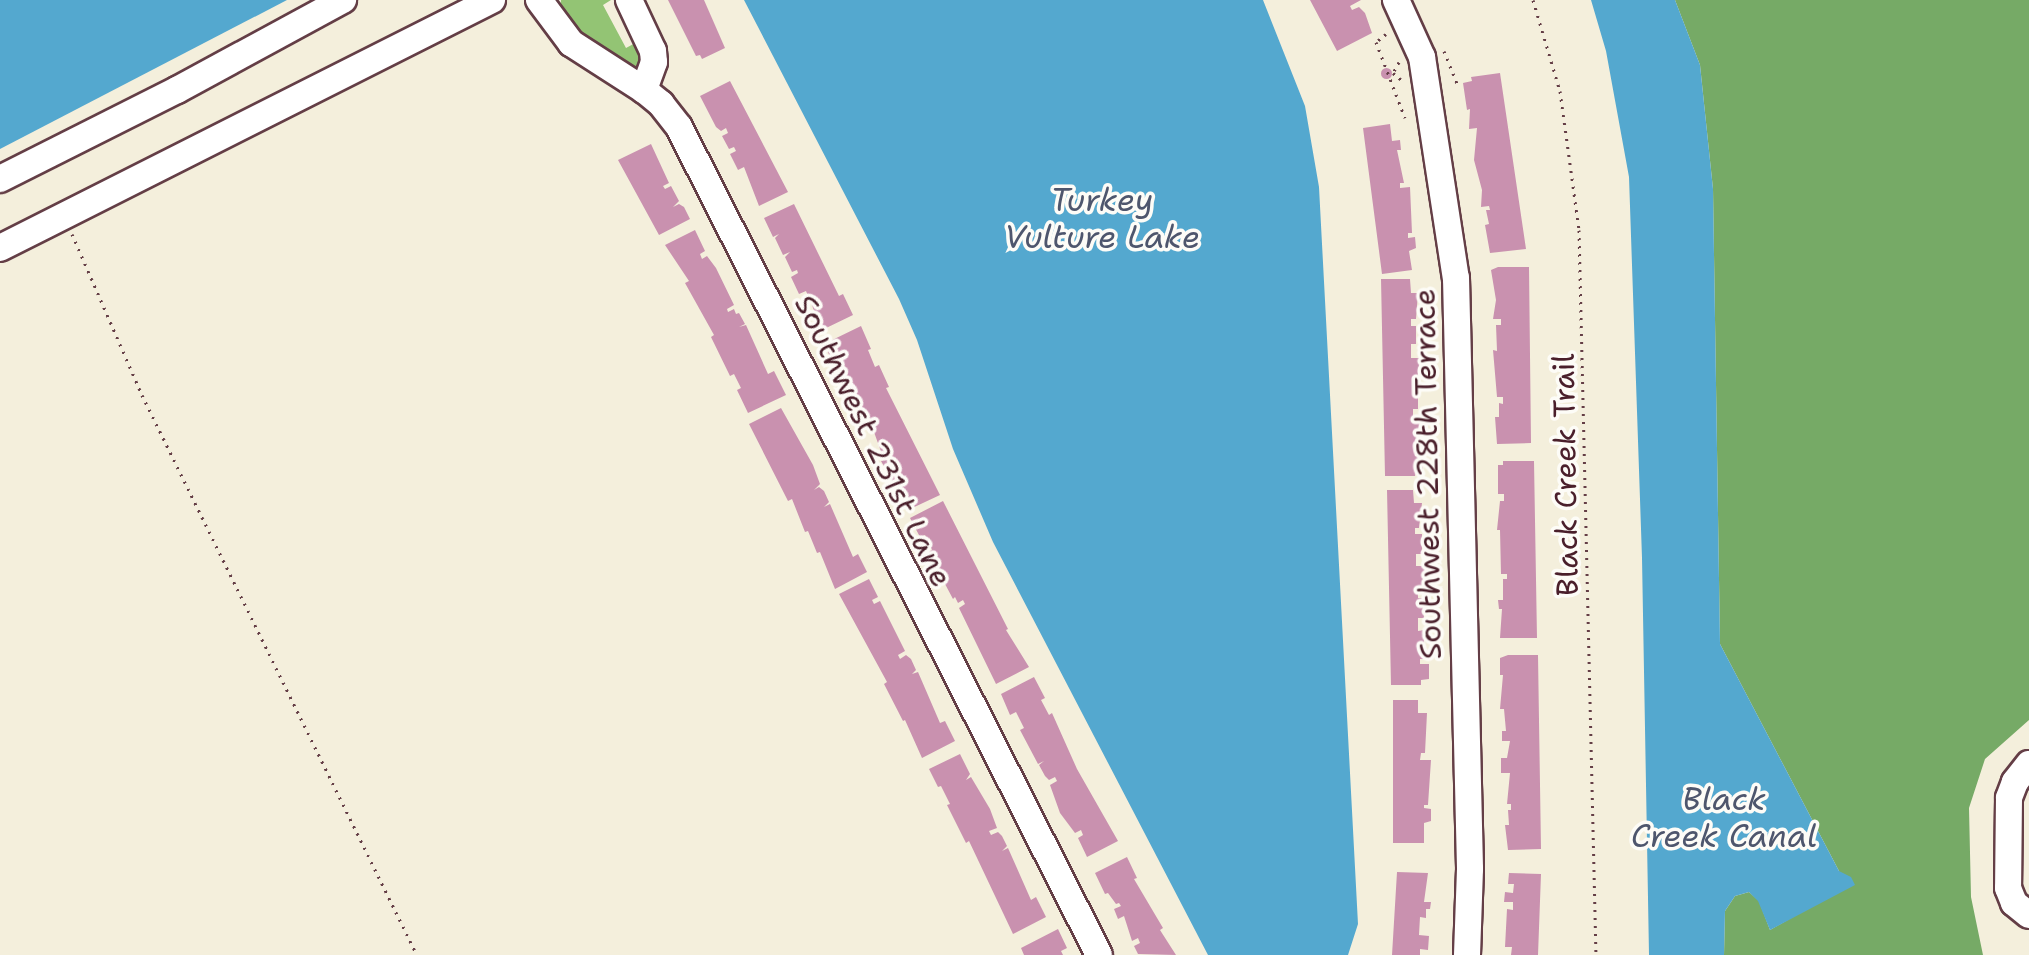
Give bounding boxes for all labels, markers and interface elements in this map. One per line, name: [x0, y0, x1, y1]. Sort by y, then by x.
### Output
water label: Turkey Vulture Lake: [1004, 182, 1200, 257]
street label: Southwest 228th Terrace: [1407, 288, 1449, 660]
street label: Southwest 231st Lane: [787, 289, 959, 593]
street label: Black Creek Trail: [1546, 353, 1586, 597]
water label: Black Creek Canal: [1631, 781, 1817, 856]

